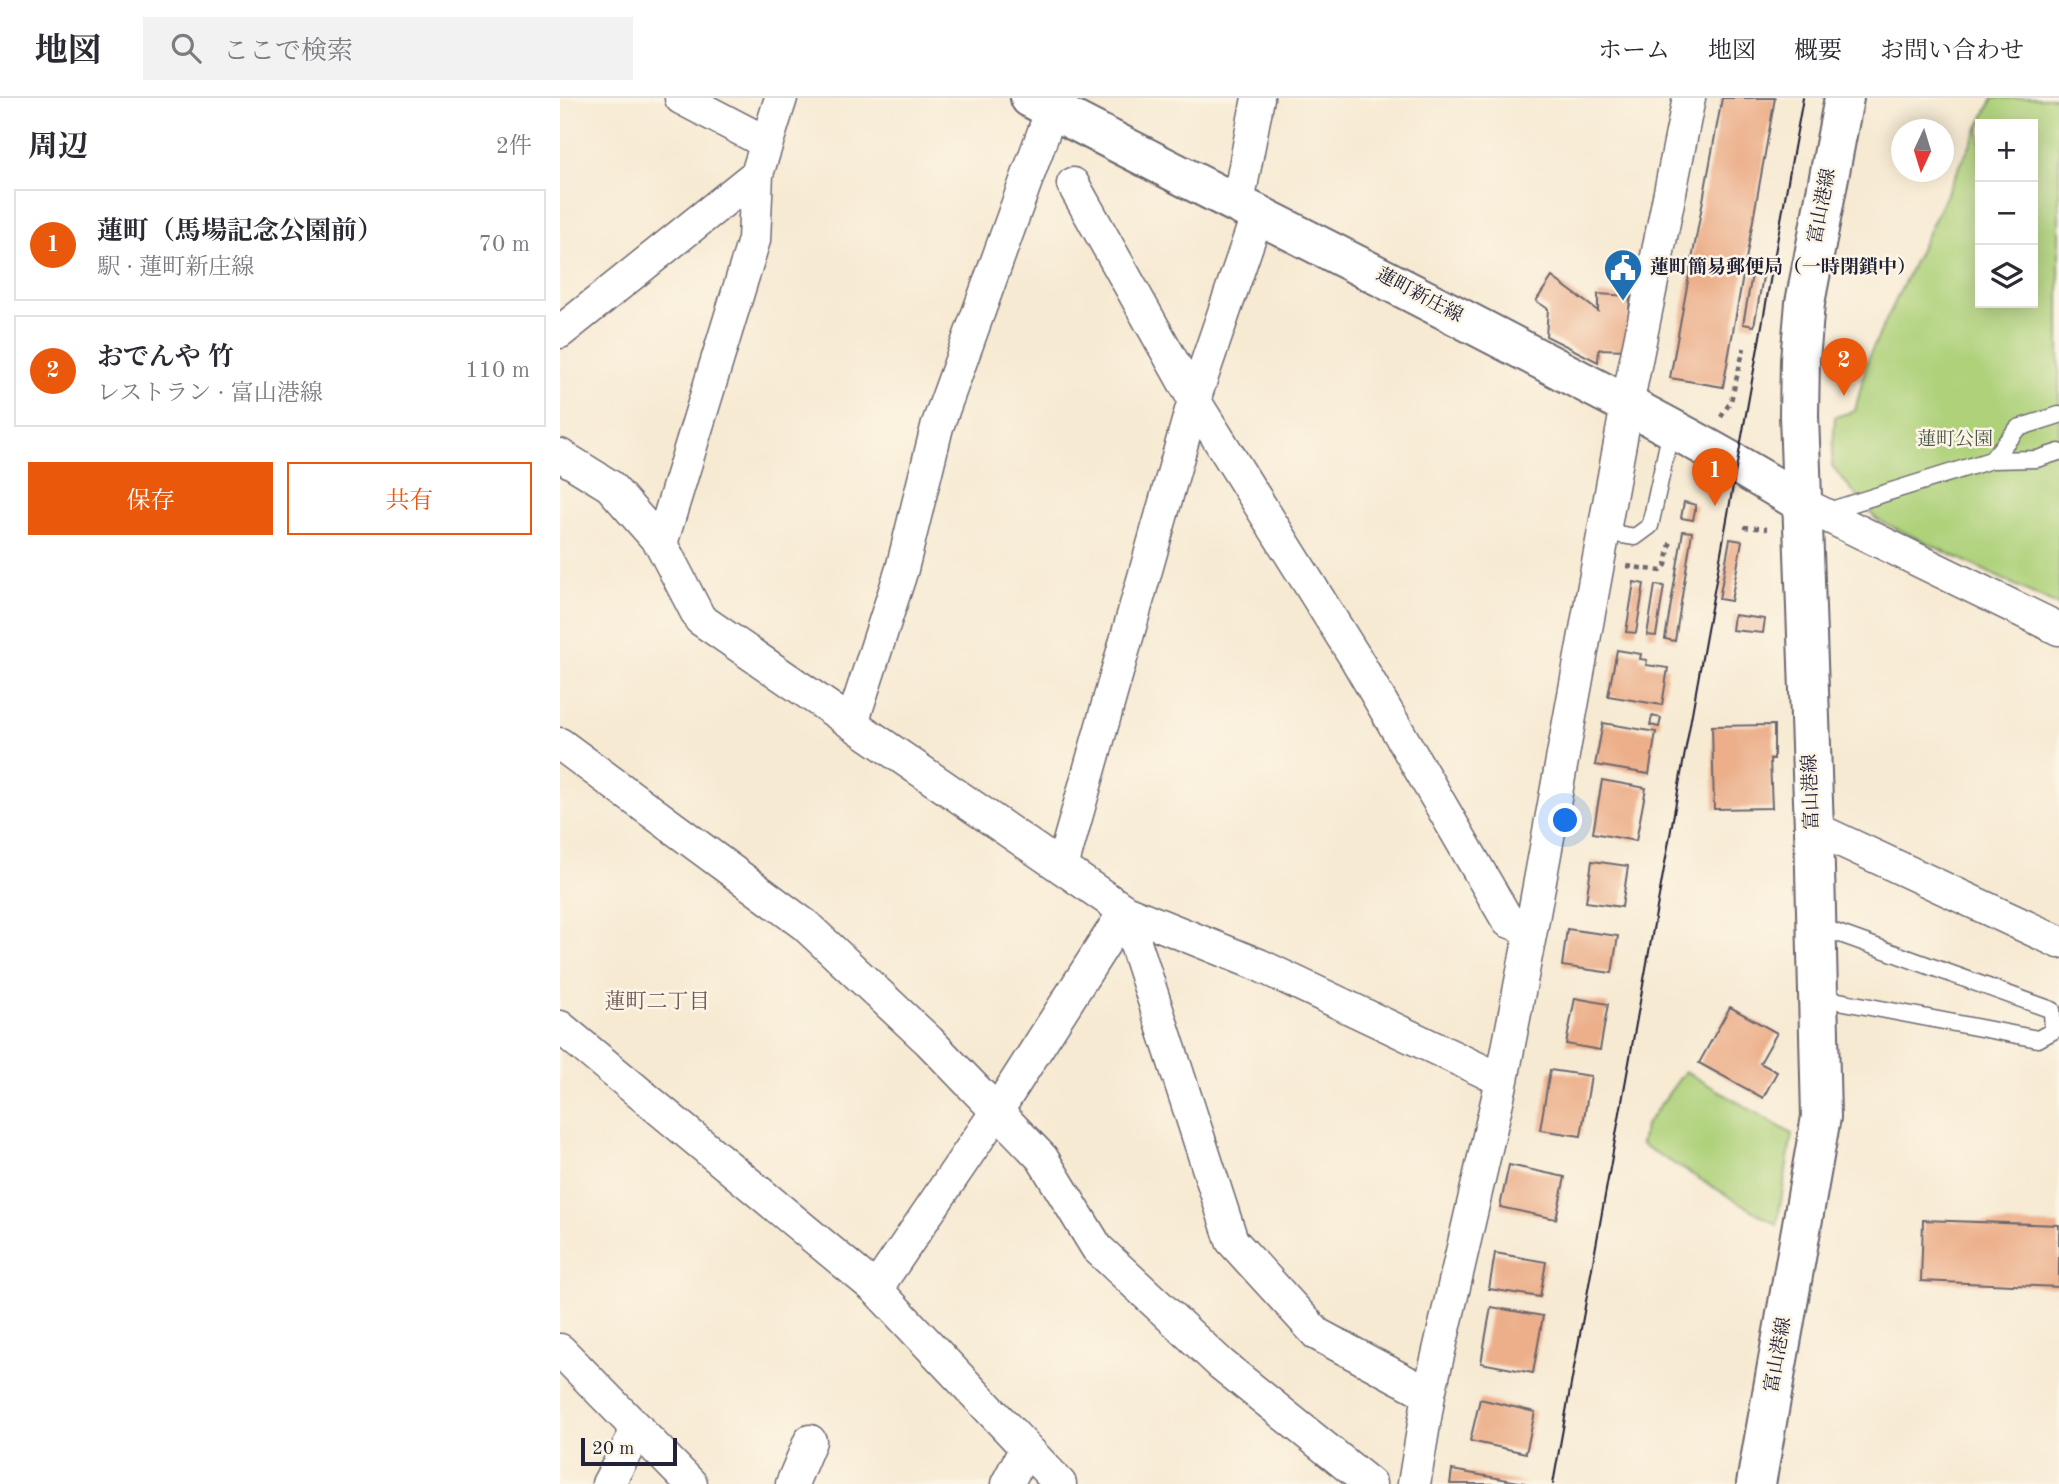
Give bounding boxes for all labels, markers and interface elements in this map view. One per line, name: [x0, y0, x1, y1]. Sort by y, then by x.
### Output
search box: [143, 17, 633, 80]
icon: search: [167, 29, 205, 67]
text: 地図: [35, 36, 101, 69]
text: ここで検索: [223, 39, 353, 65]
text: ホーム: [1598, 40, 1670, 64]
text: 地図: [1708, 40, 1756, 64]
text: 概要: [1794, 40, 1842, 64]
text: お問い合わせ: [1880, 40, 2024, 64]
north arrow: [1891, 119, 1954, 182]
map controls: [1975, 119, 2038, 308]
button: +: [1975, 119, 2038, 182]
text: 周辺: [28, 133, 88, 163]
text: 2件: [496, 135, 532, 158]
street label: 富山港線: [1804, 166, 1840, 245]
button: −: [1975, 182, 2038, 245]
text: 蓮町（馬場記念公園前）: [97, 219, 383, 245]
text: 1: [46, 233, 60, 256]
text: 70 m: [479, 233, 530, 256]
button: layers: [1975, 245, 2038, 308]
public building icon: 蓮町簡易郵便局（一時閉鎖中）: [1602, 247, 1644, 302]
text: 駅 · 蓮町新庄線: [97, 256, 254, 279]
place label: 蓮町簡易郵便局（一時閉鎖中）: [1650, 256, 1916, 278]
street label: 蓮町新庄線: [1373, 264, 1466, 327]
pin: 2: [1821, 338, 1867, 396]
text: おでんや 竹: [97, 345, 234, 371]
text: 2: [46, 359, 60, 382]
text: 110 m: [465, 359, 530, 382]
text: レストラン · 富山港線: [97, 382, 323, 405]
park label: 蓮町公園: [1917, 429, 1993, 450]
pin: 1: [1692, 448, 1738, 506]
button: 保存: [28, 462, 273, 535]
button: 共有: [287, 462, 532, 535]
street label: 富山港線: [1799, 754, 1823, 830]
your location: [1548, 803, 1582, 837]
district label: 蓮町二丁目: [605, 990, 710, 1013]
street label: 富山港線: [1761, 1316, 1795, 1394]
scale bar: [581, 1435, 677, 1467]
text: 20 m: [592, 1440, 634, 1459]

